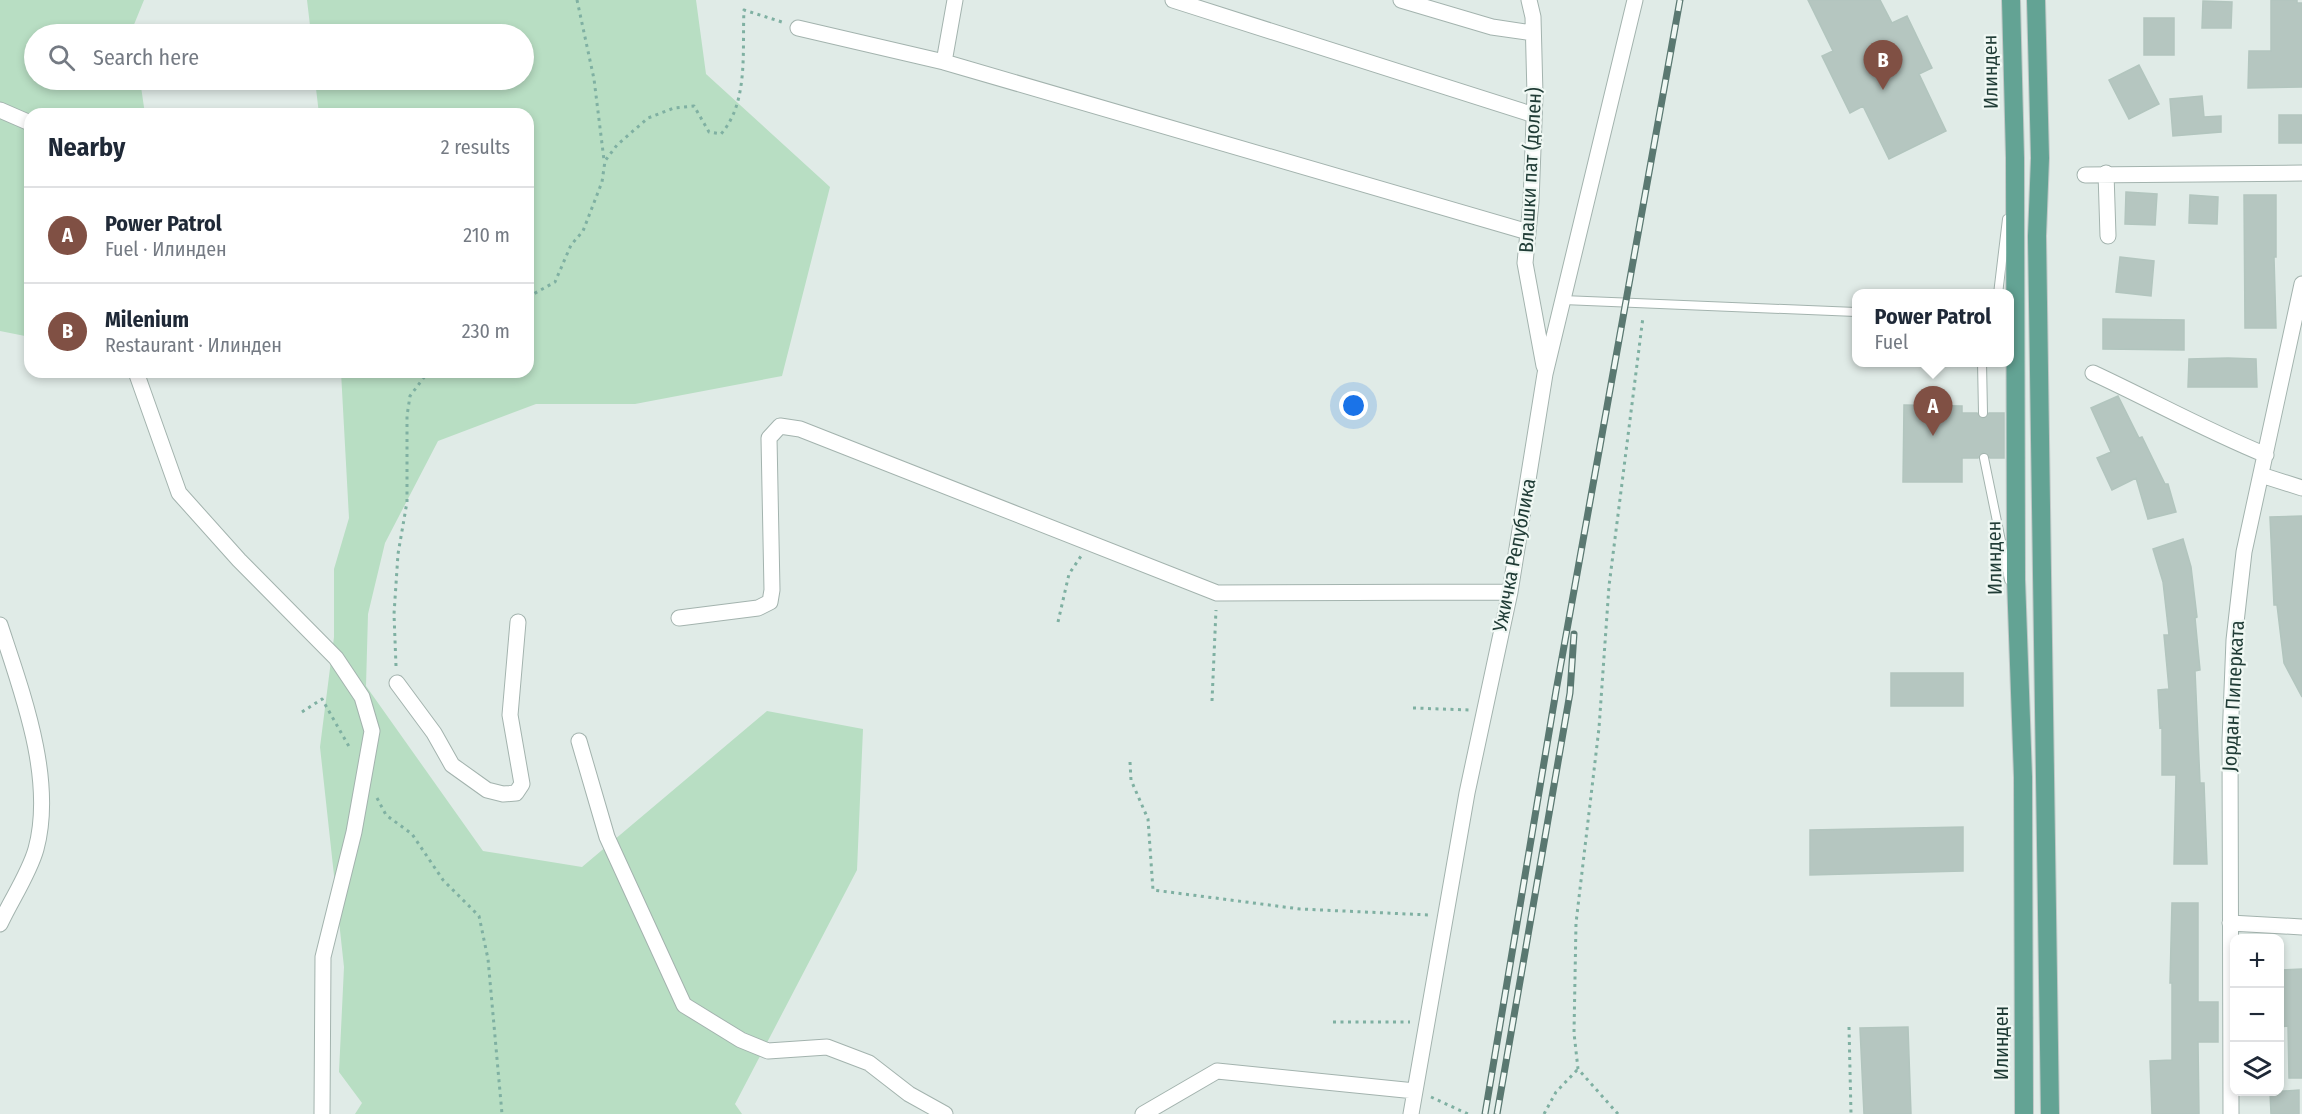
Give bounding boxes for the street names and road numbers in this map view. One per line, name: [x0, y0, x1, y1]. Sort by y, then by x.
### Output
street label: Илинден: [1977, 35, 2003, 109]
street label: Влашки пат (долен): [1514, 86, 1546, 253]
street label: Ужичка Република: [1487, 476, 1541, 635]
street label: Илинден: [1981, 521, 2007, 595]
street label: Јордан Пиперката: [2217, 620, 2249, 772]
street label: Илинден: [1989, 1006, 2013, 1080]

